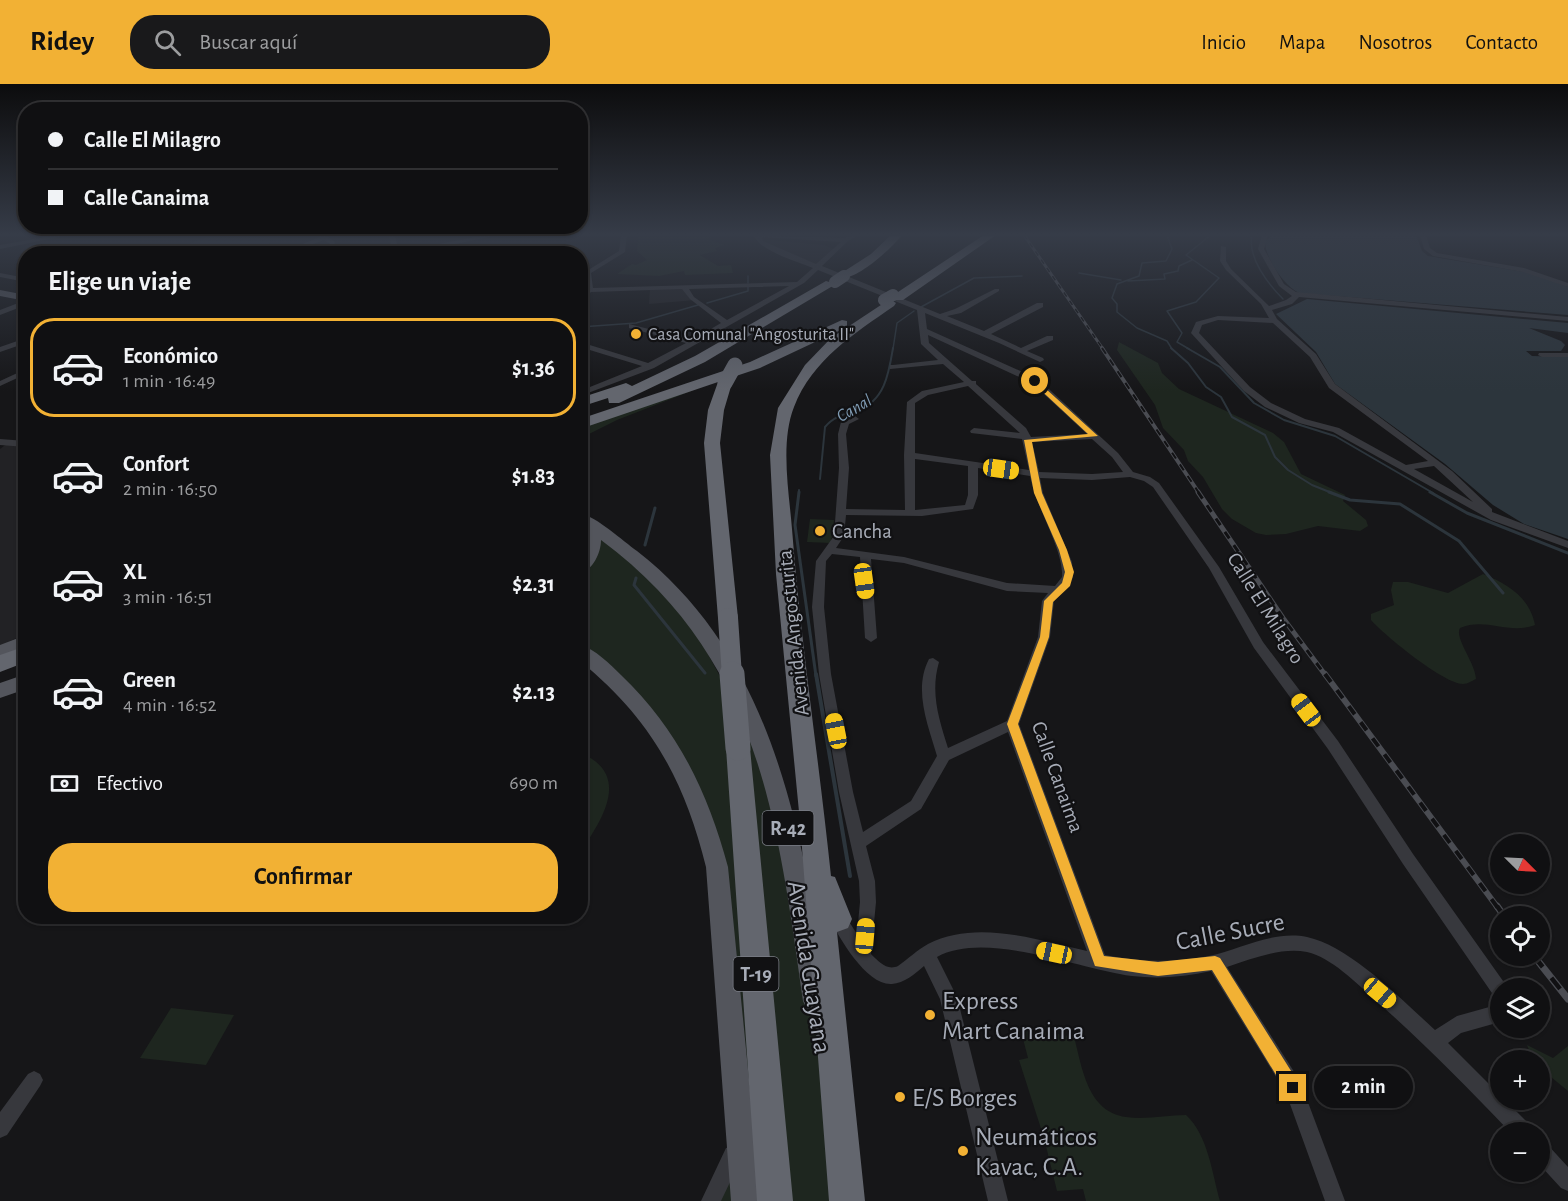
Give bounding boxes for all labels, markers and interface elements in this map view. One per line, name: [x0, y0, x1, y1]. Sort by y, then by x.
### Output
search box: [130, 15, 550, 69]
icon: search: [151, 26, 184, 59]
text: Ridey: [30, 28, 94, 56]
text: Buscar aquí: [199, 31, 297, 53]
text: Inicio: [1201, 32, 1246, 53]
text: Mapa: [1279, 32, 1326, 53]
text: Nosotros: [1359, 32, 1432, 53]
text: Contacto: [1465, 32, 1538, 53]
text: Calle El Milagro: [84, 129, 221, 151]
text: Calle Canaima: [84, 187, 209, 209]
text: Elige un viaje: [48, 268, 191, 295]
place label: Casa Comunal "Angosturita II": [648, 326, 854, 344]
marker: Casa Comunal "Angosturita II": [629, 327, 643, 341]
icon: car: [51, 341, 105, 395]
text: Económico: [123, 345, 218, 367]
text: $1.36: [512, 357, 555, 379]
route start: [1021, 367, 1048, 394]
text: 1 min · 16:49: [123, 371, 215, 391]
water label: Canal: [834, 392, 875, 426]
icon: car: [51, 449, 105, 503]
text: Confort: [123, 453, 189, 475]
car: [982, 458, 1020, 480]
text: $1.83: [512, 465, 555, 487]
text: 2 min · 16:50: [123, 479, 218, 499]
place label: Cancha: [832, 521, 892, 542]
marker: Cancha: [813, 524, 827, 538]
street label: Avenida Angosturita: [774, 549, 813, 717]
street label: Calle El Milagro: [1223, 549, 1308, 668]
icon: car: [51, 557, 105, 611]
text: XL: [123, 561, 146, 583]
car: [853, 562, 875, 600]
text: $2.31: [512, 573, 555, 595]
text: 3 min · 16:51: [123, 587, 213, 607]
icon: car: [51, 665, 105, 719]
text: Green: [123, 669, 176, 691]
text: $2.13: [512, 681, 555, 703]
car: [1288, 690, 1324, 730]
text: 4 min · 16:52: [123, 695, 217, 715]
car: [824, 712, 848, 750]
street label: Calle Canaima: [1028, 719, 1087, 836]
icon: cash: [48, 767, 81, 800]
text: Efectivo: [96, 772, 163, 794]
text: 690 m: [509, 773, 558, 793]
road number: R-42: [762, 811, 814, 845]
north arrow: [1490, 834, 1550, 894]
map controls: [1490, 834, 1550, 1182]
button: Confirmar: [48, 843, 558, 912]
street label: Avenida Guayana: [783, 879, 836, 1055]
button: locate: [1490, 906, 1550, 966]
street label: Calle Sucre: [1174, 909, 1287, 955]
car: [854, 917, 876, 955]
car: [1035, 940, 1073, 966]
road number: T-19: [734, 957, 778, 991]
car: [1360, 975, 1400, 1011]
button: layers: [1490, 978, 1550, 1038]
place label: Express Mart Canaima: [942, 988, 1085, 1044]
marker: Express Mart Canaima: [923, 1008, 937, 1022]
button: +: [1490, 1050, 1550, 1110]
callout: 2 min: [1314, 1067, 1413, 1109]
route end: [1279, 1074, 1306, 1101]
text: 2 min: [1341, 1077, 1386, 1097]
place label: E/S Borges: [912, 1085, 1017, 1111]
marker: E/S Borges: [893, 1090, 907, 1104]
button: −: [1490, 1122, 1550, 1182]
place label: Neumáticos Kavac, C.A.: [975, 1124, 1097, 1180]
marker: Neumáticos Kavac, C.A.: [956, 1144, 970, 1158]

